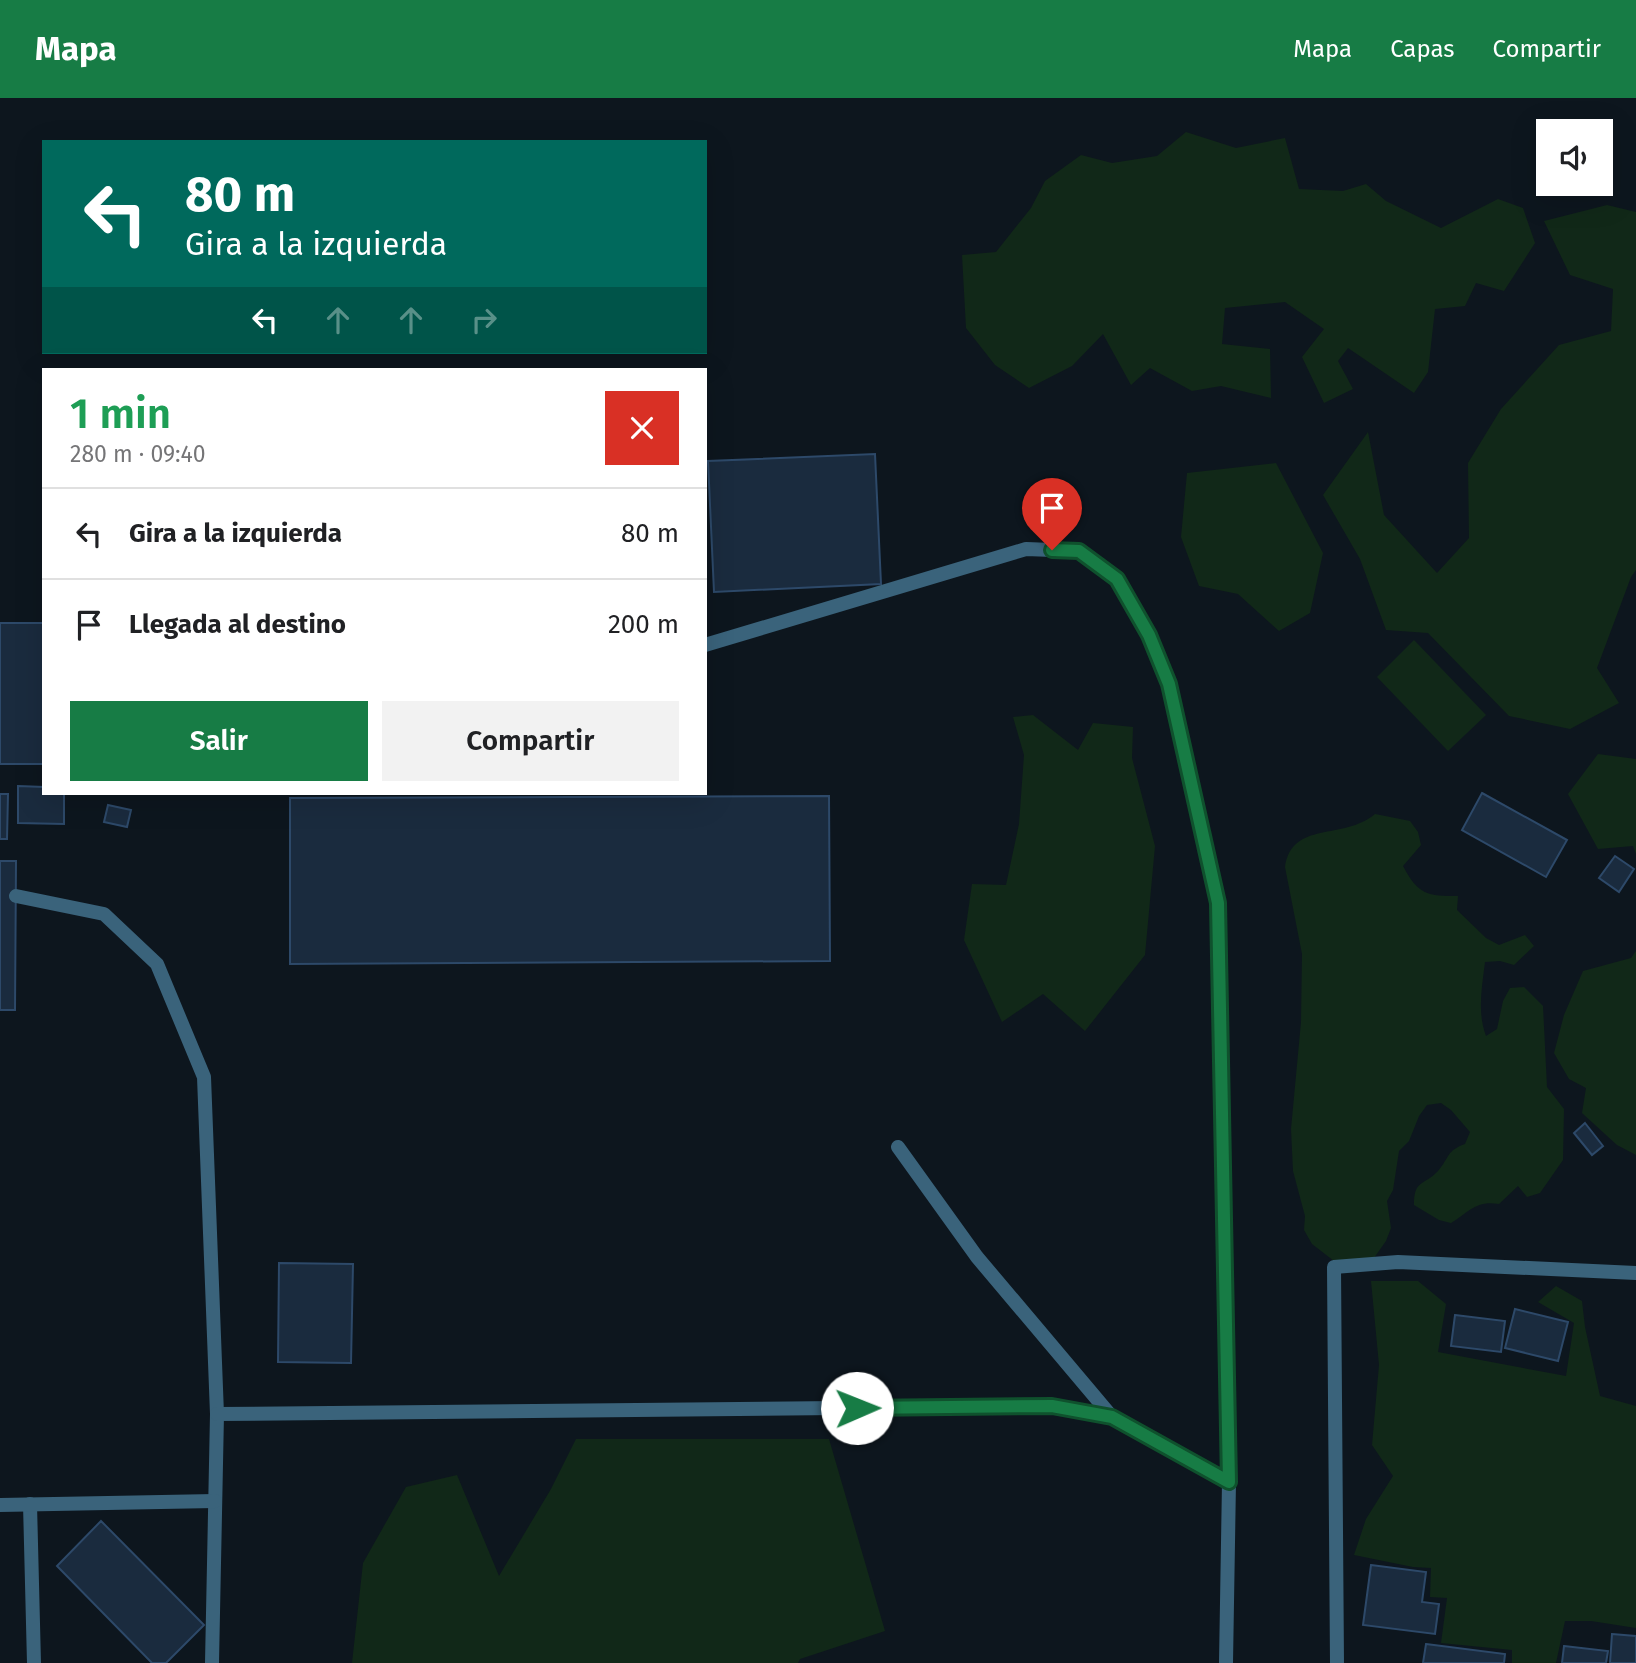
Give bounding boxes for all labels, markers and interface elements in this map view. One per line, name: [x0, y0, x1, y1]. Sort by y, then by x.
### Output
text: Mapa: [35, 29, 116, 69]
text: Mapa: [1293, 35, 1352, 63]
text: Capas: [1390, 35, 1454, 63]
text: Compartir: [1492, 35, 1601, 63]
map controls: [1536, 119, 1613, 196]
button: sound: [1536, 119, 1613, 196]
text: 80 m: [185, 165, 295, 224]
icon: left: [70, 168, 161, 259]
text: Gira a la izquierda: [185, 225, 447, 263]
icon: left: [246, 301, 284, 339]
icon: ahead: [319, 301, 357, 339]
icon: ahead: [392, 301, 430, 339]
icon: right: [465, 301, 503, 339]
text: 1 min: [70, 389, 171, 439]
button: close: [605, 391, 679, 465]
text: 280 m · 09:40: [70, 440, 206, 468]
pin: [1022, 478, 1082, 550]
icon: arrive: [1033, 489, 1071, 527]
icon: left: [70, 515, 108, 553]
text: Gira a la izquierda: [129, 518, 342, 549]
text: 80 m: [621, 518, 679, 549]
icon: arrive: [70, 606, 108, 644]
text: Llegada al destino: [129, 609, 346, 640]
text: 200 m: [608, 609, 679, 640]
button: Salir: [70, 701, 368, 781]
button: Compartir: [382, 701, 679, 781]
position arrow: [820, 1371, 894, 1445]

